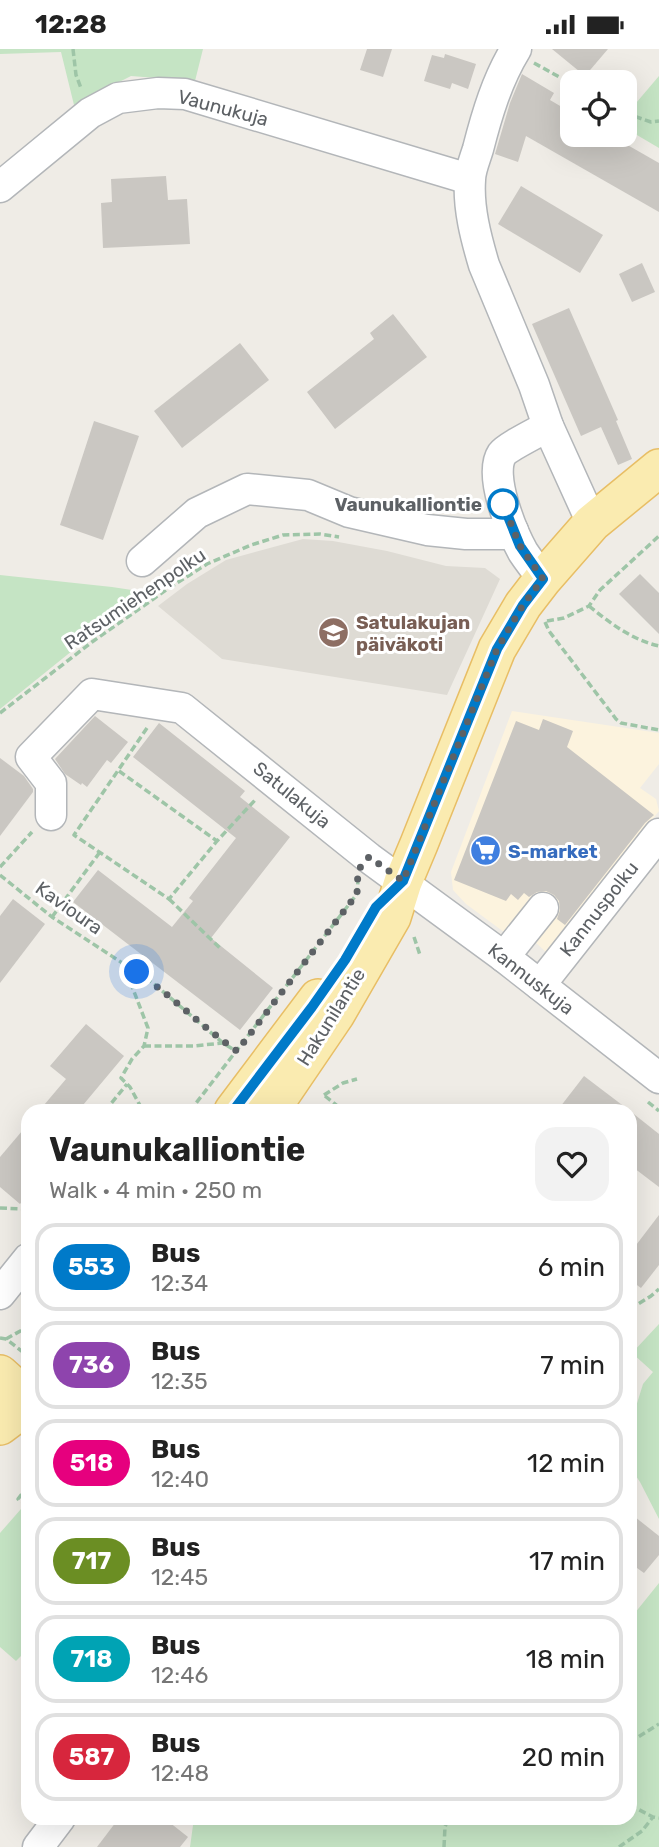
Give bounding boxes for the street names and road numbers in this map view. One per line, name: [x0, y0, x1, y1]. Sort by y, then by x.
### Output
street label: Vaunukuja: [175, 85, 271, 131]
street label: Ratsumiehenpolku: [60, 543, 210, 655]
street label: Satulakuja: [249, 757, 335, 833]
street label: Kannuspolku: [555, 857, 643, 961]
street label: Kavioura: [31, 877, 107, 939]
street label: Kannuskuja: [484, 938, 578, 1020]
street label: Hakunilantie: [292, 964, 370, 1070]

